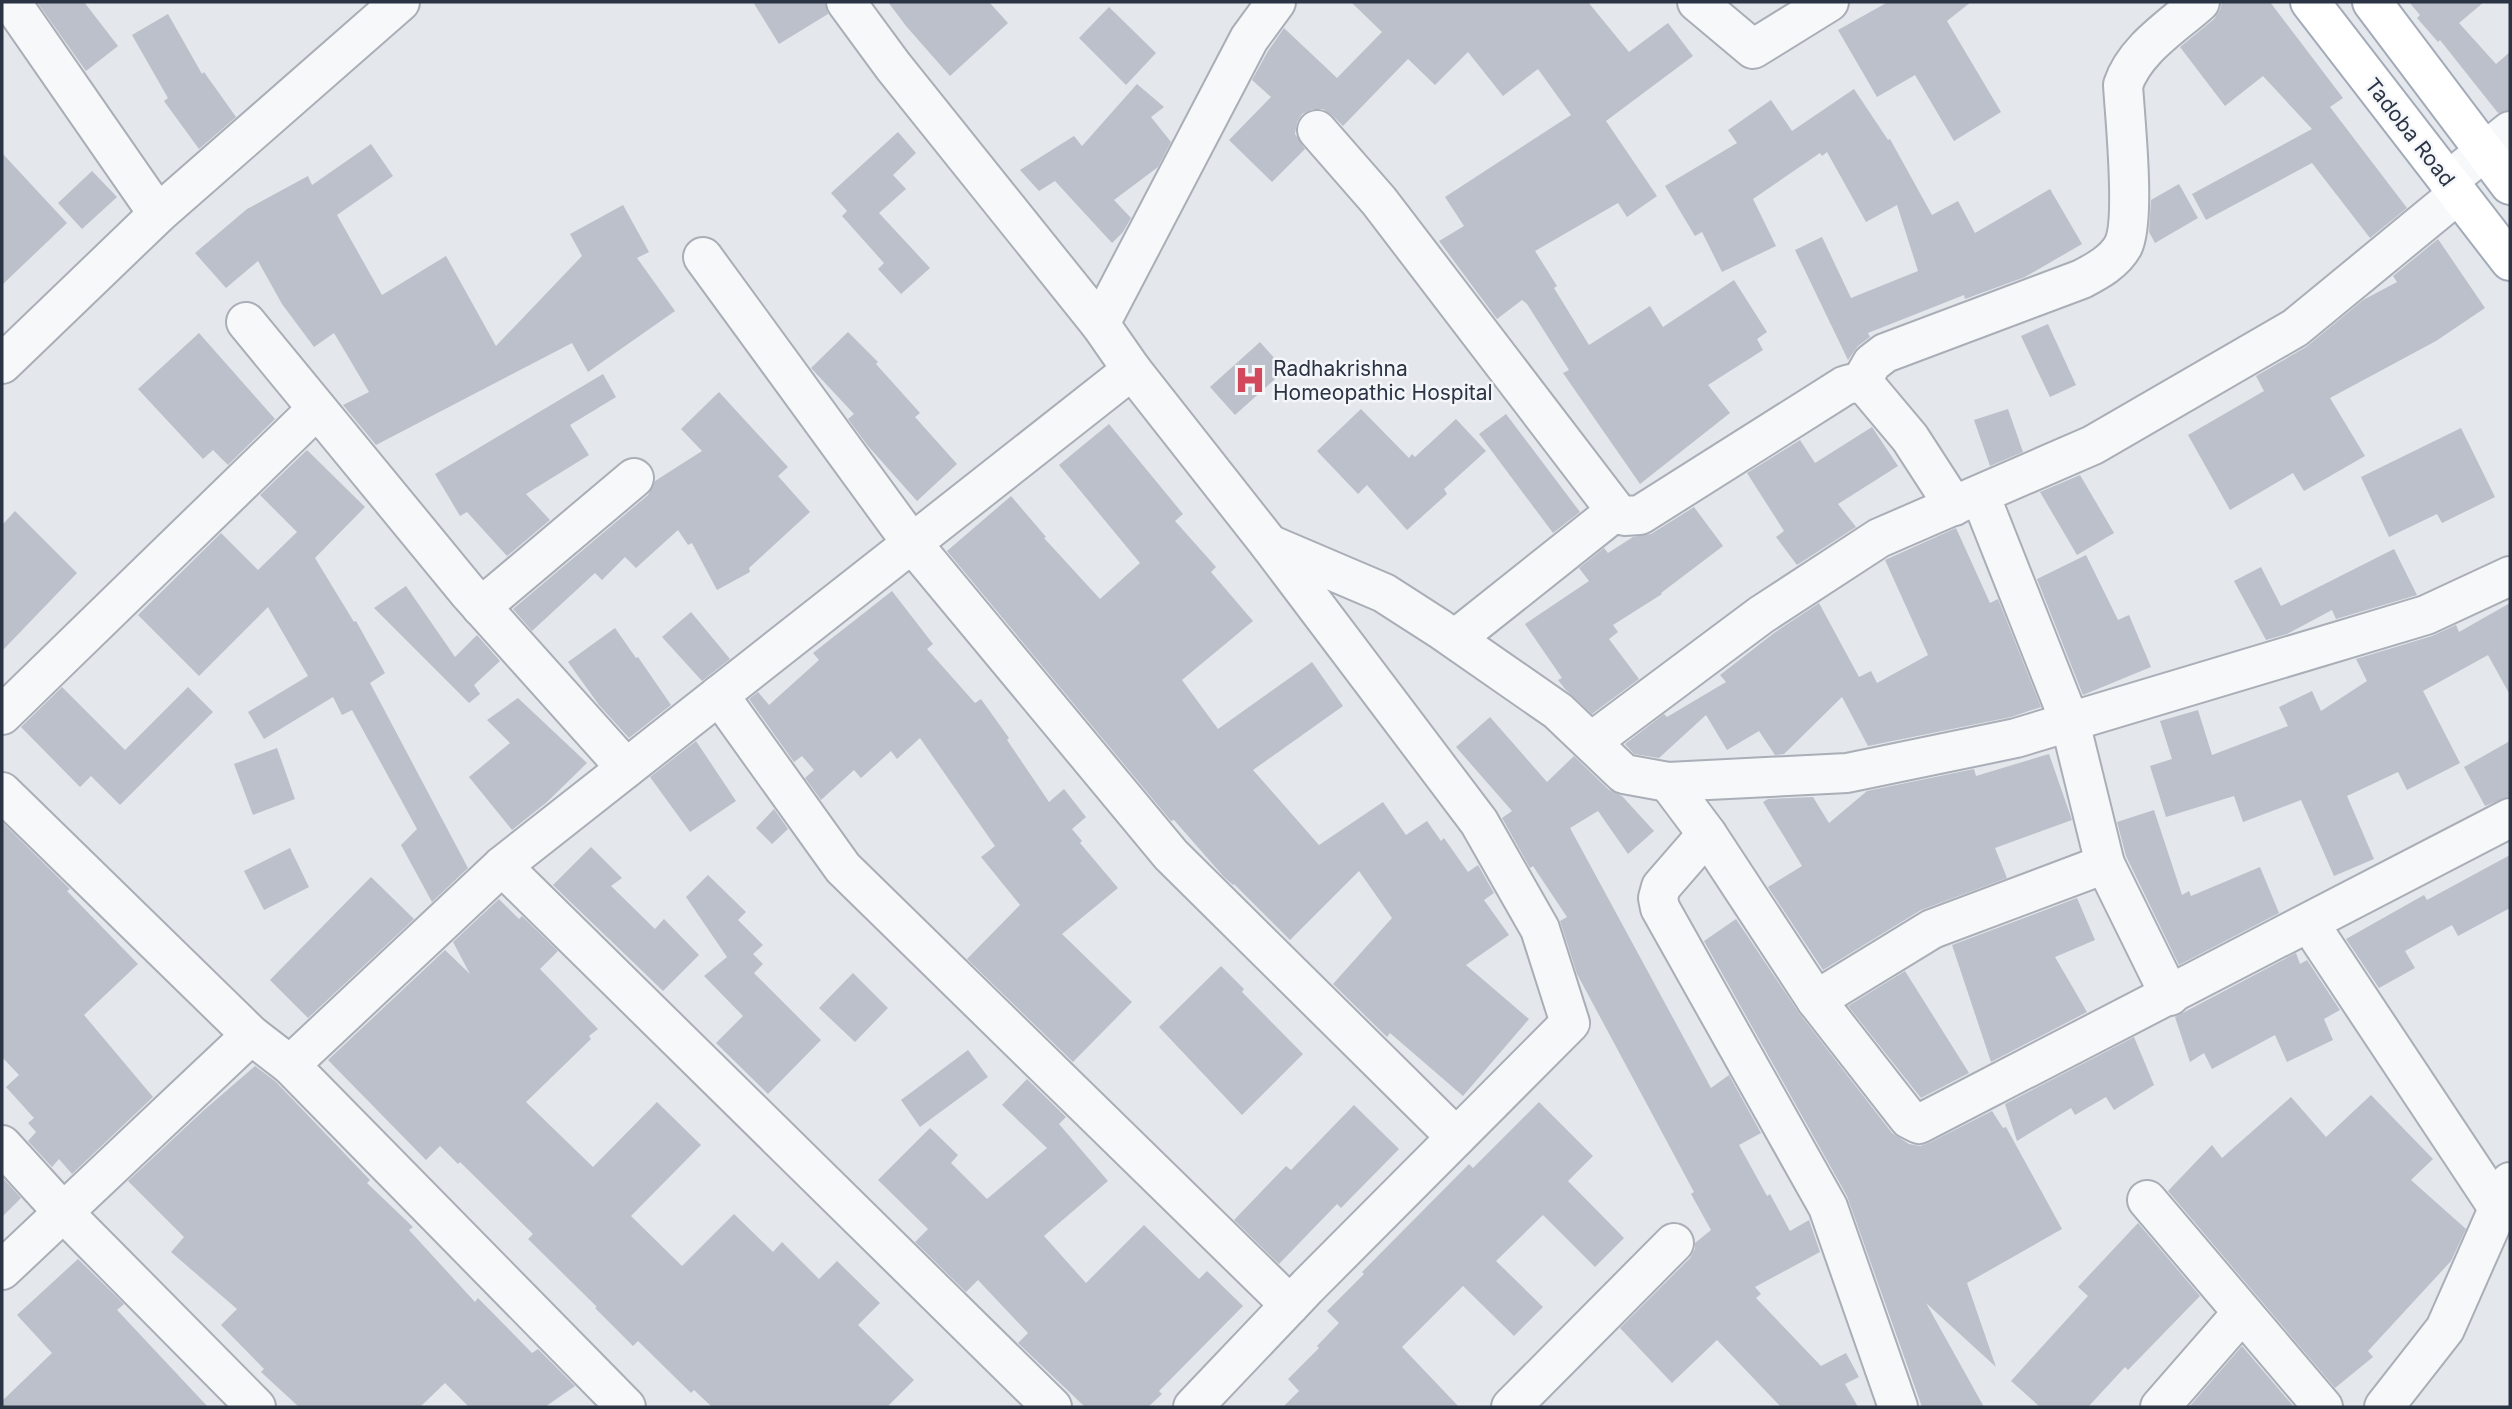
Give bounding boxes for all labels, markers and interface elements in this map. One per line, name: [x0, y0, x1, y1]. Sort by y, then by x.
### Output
street label: Tadoba Road: [2360, 73, 2460, 191]
place label: Radhakrishna Homeopathic Hospital: [1273, 356, 1493, 405]
hospital icon: Radhakrishna Homeopathic Hospital: [1233, 363, 1267, 397]

